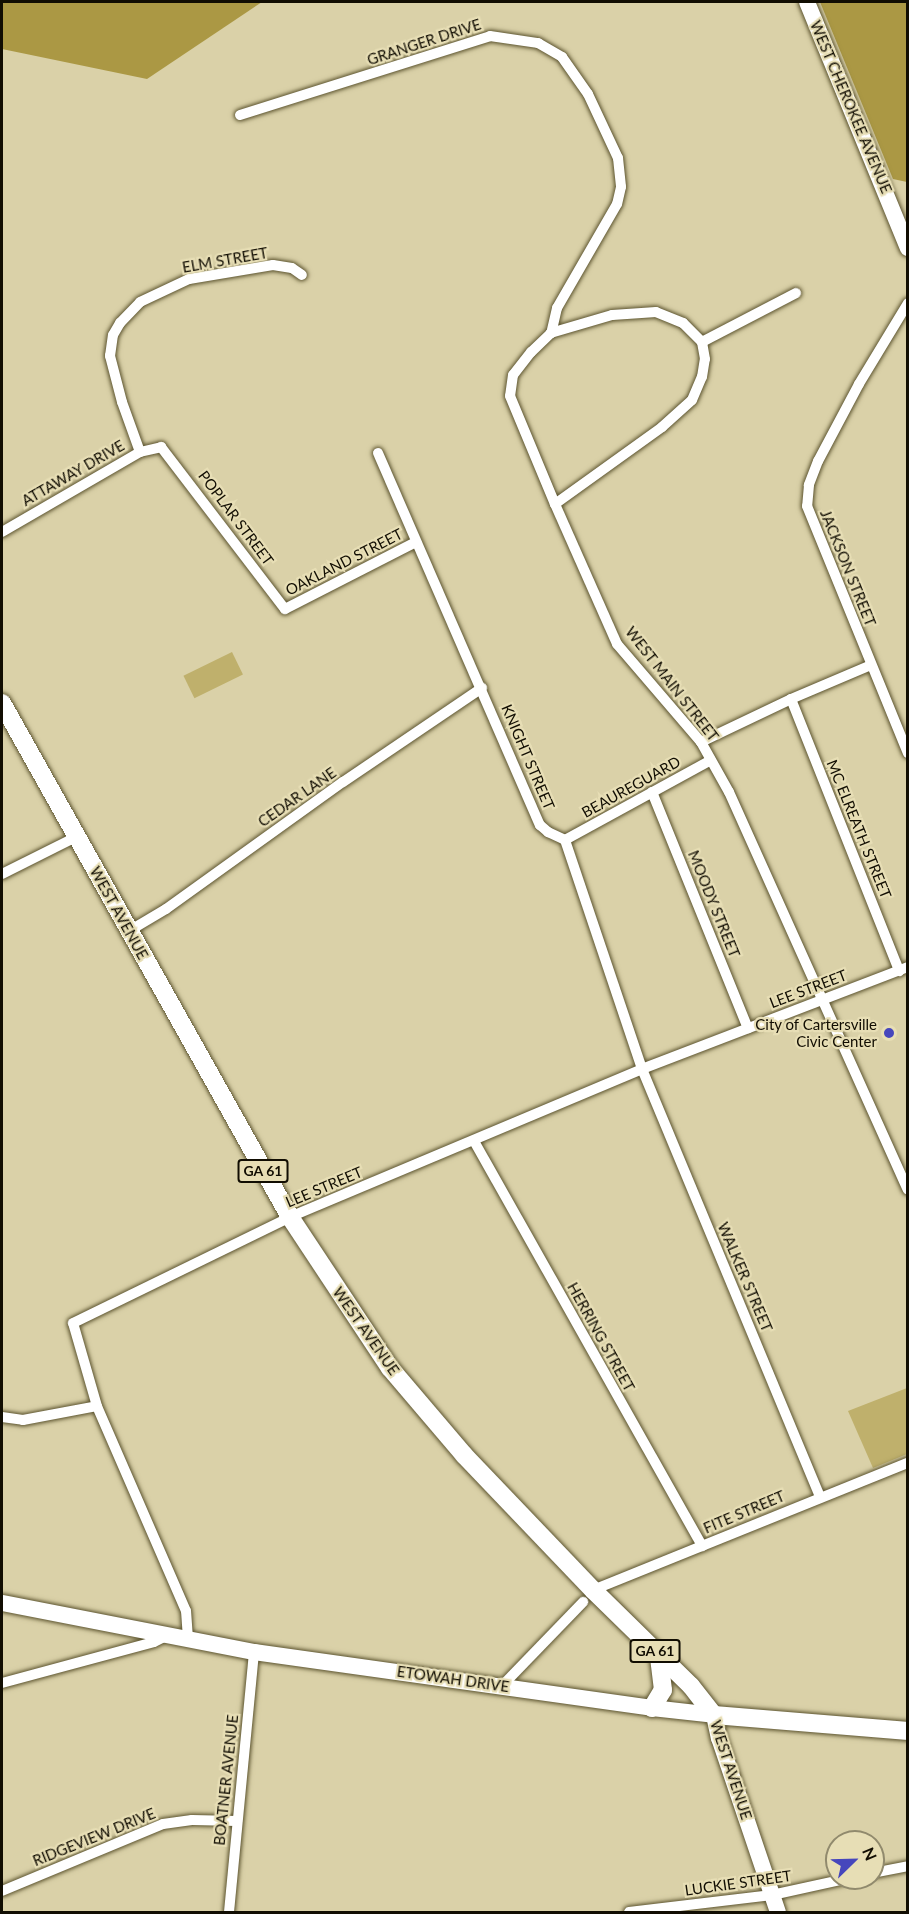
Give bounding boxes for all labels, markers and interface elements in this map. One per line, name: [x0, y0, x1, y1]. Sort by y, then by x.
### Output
street label: GRANGER DRIVE: [365, 15, 483, 69]
street label: WEST CHEROKEE AVENUE: [806, 17, 896, 197]
street label: ELM STREET: [181, 244, 269, 276]
street label: ATTAWAY DRIVE: [18, 436, 128, 510]
street label: POPLAR STREET: [195, 467, 277, 569]
street label: JACKSON STREET: [816, 507, 880, 629]
street label: OAKLAND STREET: [282, 525, 406, 599]
street label: WEST MAIN STREET: [621, 623, 723, 745]
street label: KNIGHT STREET: [498, 701, 558, 813]
street label: BEAUREGUARD: [579, 753, 683, 821]
street label: MC ELREATH STREET: [823, 757, 895, 901]
street label: CEDAR LANE: [254, 763, 340, 831]
street label: MOODY STREET: [684, 848, 744, 960]
street label: WEST AVENUE: [86, 863, 152, 963]
street label: LEE STREET: [767, 966, 849, 1012]
place label: City of Cartersville Civic Center: [755, 1015, 877, 1050]
marker: City of Cartersville Civic Center: [882, 1026, 896, 1040]
road number: GA 61: [236, 1160, 290, 1182]
street label: LEE STREET: [283, 1163, 365, 1211]
street label: WALKER STREET: [714, 1220, 776, 1334]
street label: HERRING STREET: [564, 1279, 638, 1395]
street label: WEST AVENUE: [329, 1283, 403, 1379]
street label: FITE STREET: [701, 1487, 787, 1537]
road number: GA 61: [628, 1640, 682, 1662]
street label: ETOWAH DRIVE: [396, 1662, 510, 1696]
street label: BOATNER AVENUE: [210, 1713, 242, 1847]
street label: WEST AVENUE: [706, 1718, 756, 1822]
street label: RIDGEVIEW DRIVE: [30, 1804, 158, 1870]
north arrow: [825, 1830, 885, 1890]
text: N: [859, 1844, 881, 1863]
street label: LUCKIE STREET: [683, 1867, 793, 1899]

